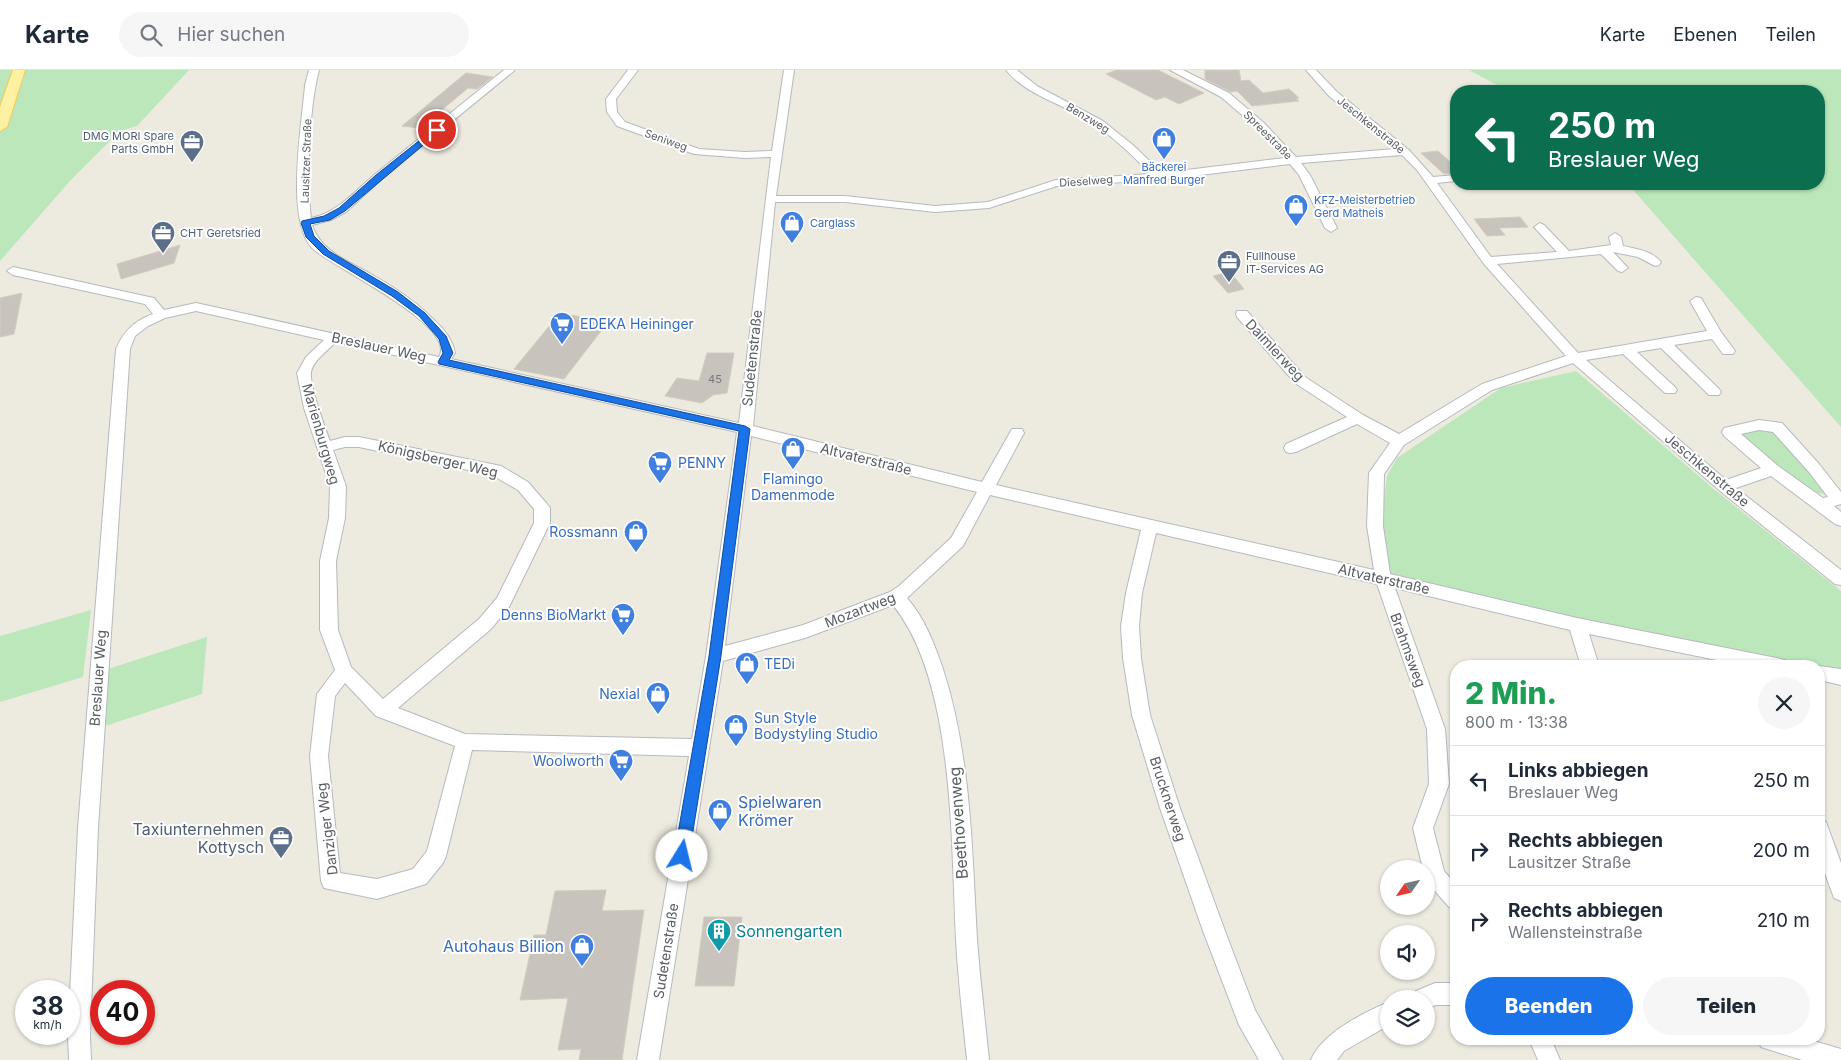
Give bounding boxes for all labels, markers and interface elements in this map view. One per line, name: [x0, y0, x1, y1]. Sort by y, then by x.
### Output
search box: [119, 12, 469, 57]
text: Karte: [25, 20, 89, 49]
icon: search: [137, 21, 165, 49]
text: Hier suchen: [177, 23, 285, 46]
text: Karte: [1600, 24, 1645, 45]
text: Ebenen: [1673, 24, 1737, 45]
text: Teilen: [1765, 24, 1816, 45]
street label: Jeschkenstraße: [1334, 93, 1408, 157]
street label: Benzweg: [1064, 100, 1112, 136]
text: 250 m: [1548, 104, 1656, 146]
icon: left: [1465, 105, 1530, 170]
street label: Spreestraße: [1241, 108, 1295, 162]
pin: [416, 109, 458, 151]
icon: arrive: [423, 116, 451, 144]
street label: Lausitzer Straße: [298, 118, 314, 204]
street label: Seniweg: [643, 126, 689, 154]
shop icon: Bäckerei Manfred Burger: [1151, 126, 1177, 160]
place label: DMG MORI Spare Parts GmbH: [83, 129, 174, 156]
office icon: DMG MORI Spare Parts GmbH: [179, 129, 205, 163]
text: Breslauer Weg: [1548, 146, 1700, 172]
place label: Bäckerei Manfred Burger: [1123, 160, 1205, 187]
street label: Dieselweg: [1059, 172, 1113, 190]
shop icon: KFZ-Meisterbetrieb Gerd Matheis: [1283, 193, 1309, 227]
place label: KFZ-Meisterbetrieb Gerd Matheis: [1314, 193, 1416, 220]
shop icon: Carglass: [779, 210, 805, 244]
place label: Carglass: [810, 216, 856, 230]
office icon: CHT Geretsried: [150, 220, 176, 254]
place label: CHT Geretsried: [180, 226, 261, 240]
office icon: Fullhouse IT-Services AG: [1216, 249, 1242, 283]
place label: Fullhouse IT-Services AG: [1246, 249, 1324, 276]
street label: Sudetenstraße: [738, 309, 765, 407]
supermarket icon: EDEKA Heininger: [549, 311, 575, 345]
place label: EDEKA Heininger: [580, 315, 694, 332]
street label: Daimlerweg: [1242, 315, 1308, 384]
street label: Breslauer Weg: [330, 328, 428, 365]
house number: 45: [708, 372, 722, 386]
street label: Marienburgweg: [299, 381, 344, 486]
street label: Jeschkenstraße: [1661, 429, 1753, 510]
street label: Königsberger Weg: [377, 436, 500, 481]
shop icon: Flamingo Damenmode: [780, 436, 806, 470]
street label: Altvaterstraße: [819, 439, 914, 478]
supermarket icon: PENNY: [647, 450, 673, 484]
place label: PENNY: [678, 454, 726, 471]
place label: Flamingo Damenmode: [751, 470, 835, 503]
shop icon: Rossmann: [623, 519, 649, 553]
place label: Rossmann: [549, 523, 618, 540]
street label: Altvaterstraße: [1337, 560, 1432, 597]
street label: Mozartweg: [822, 588, 898, 631]
supermarket icon: Denns BioMarkt: [610, 602, 636, 636]
place label: Denns BioMarkt: [501, 606, 606, 623]
street label: Brahmsweg: [1387, 610, 1430, 689]
street label: Breslauer Weg: [86, 629, 109, 727]
shop icon: TEDi: [734, 651, 760, 685]
place label: TEDi: [764, 655, 795, 672]
text: 2 Min.: [1465, 675, 1557, 711]
button: close: [1758, 677, 1810, 729]
shop icon: Nexial: [645, 681, 671, 715]
place label: Nexial: [599, 685, 640, 702]
place label: Sun Style Bodystyling Studio: [754, 709, 878, 742]
text: 800 m · 13:38: [1465, 712, 1568, 732]
shop icon: Sun Style Bodystyling Studio: [723, 713, 749, 747]
supermarket icon: Woolworth: [608, 748, 634, 782]
place label: Woolworth: [533, 752, 604, 769]
street label: Brucknerweg: [1147, 754, 1190, 843]
text: Links abbiegen: [1508, 759, 1649, 782]
street label: Beethovenweg: [944, 766, 972, 880]
icon: left: [1465, 767, 1493, 795]
text: 250 m: [1753, 769, 1810, 792]
street label: Danziger Weg: [312, 782, 341, 876]
text: Breslauer Weg: [1508, 782, 1618, 802]
place label: Spielwaren Krömer: [738, 792, 822, 830]
shop icon: Spielwaren Krömer: [707, 798, 733, 832]
place label: Taxiunternehmen Kottysch: [133, 819, 264, 857]
office icon: Taxiunternehmen Kottysch: [268, 825, 294, 859]
position arrow: [655, 829, 707, 881]
text: Rechts abbiegen: [1508, 829, 1663, 852]
icon: right: [1465, 837, 1493, 865]
text: 200 m: [1752, 839, 1810, 862]
text: Lausitzer Straße: [1508, 852, 1631, 872]
north arrow: [1380, 860, 1435, 915]
map controls: [1380, 860, 1435, 1045]
text: Rechts abbiegen: [1508, 899, 1663, 922]
street label: Sudetenstraße: [650, 902, 681, 1000]
icon: right: [1465, 907, 1493, 935]
text: 210 m: [1757, 909, 1810, 932]
building icon: Sonnengarten: [706, 918, 732, 952]
place label: Sonnengarten: [736, 921, 842, 941]
text: Wallensteinstraße: [1508, 922, 1643, 942]
button: sound: [1380, 925, 1435, 980]
shop icon: Autohaus Billion: [569, 933, 595, 967]
place label: Autohaus Billion: [443, 936, 564, 956]
button: Beenden: [1465, 977, 1633, 1035]
button: Teilen: [1643, 977, 1810, 1035]
speed limit sign: 40: [90, 980, 155, 1045]
button: layers: [1380, 990, 1435, 1045]
text: 38: [31, 991, 64, 1021]
text: km/h: [33, 1017, 62, 1032]

